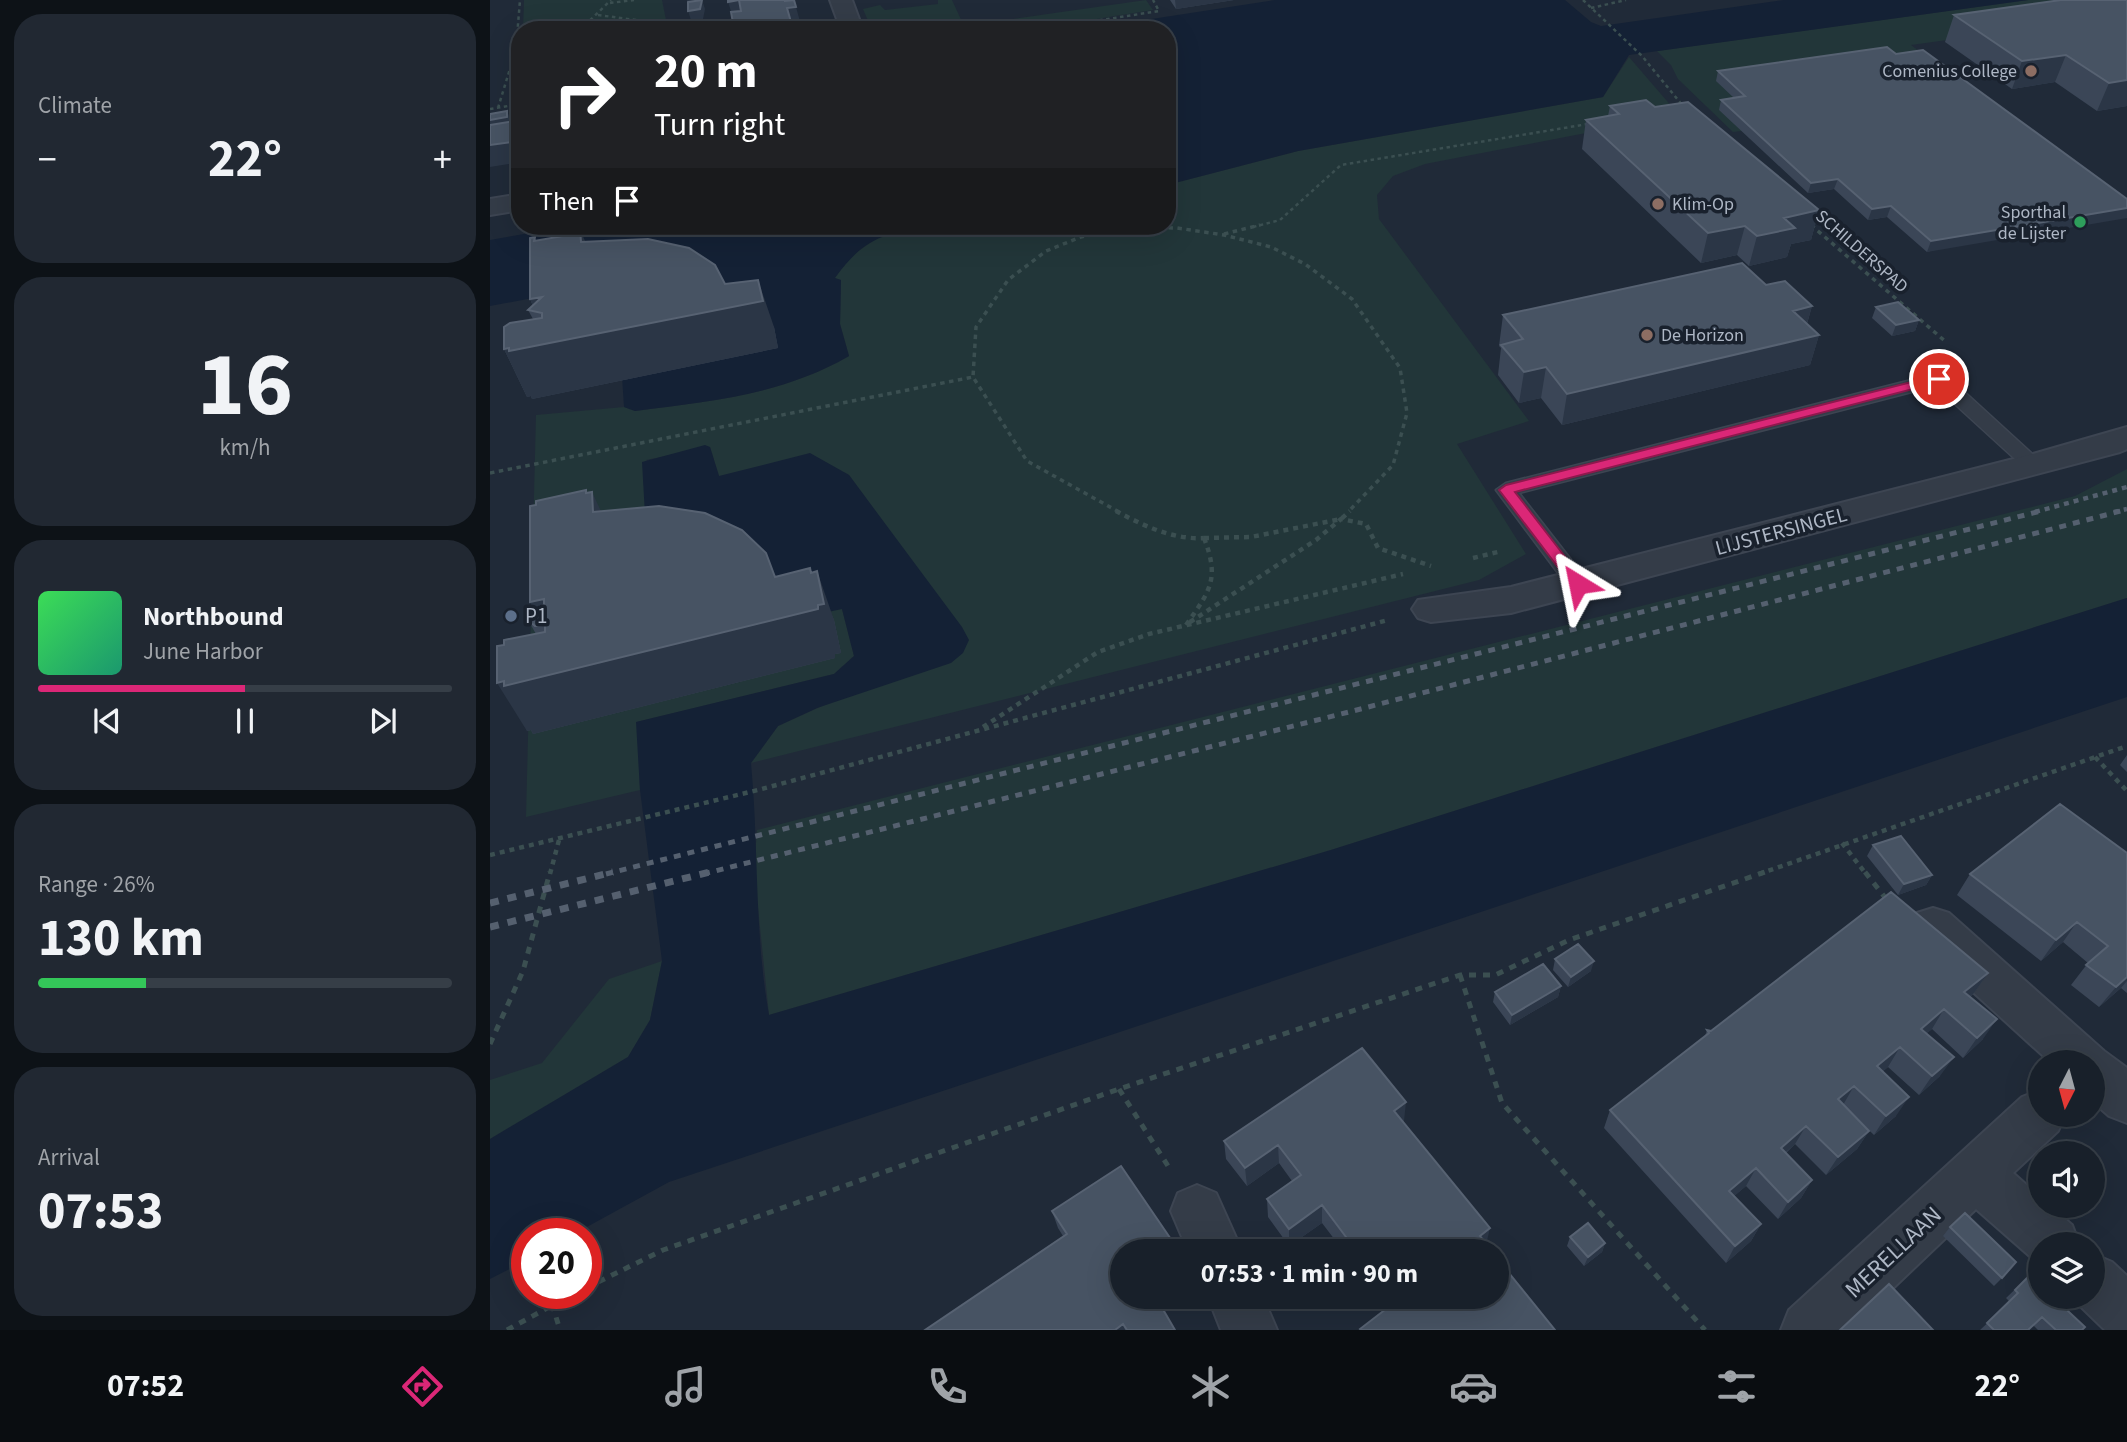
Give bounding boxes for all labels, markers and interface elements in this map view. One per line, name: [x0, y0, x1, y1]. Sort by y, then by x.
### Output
text: 20 m: [654, 37, 758, 107]
icon: right: [539, 49, 630, 140]
place label: Comenius College: [1882, 59, 2017, 84]
marker: Comenius College: [2023, 63, 2039, 79]
text: Climate: [38, 89, 112, 122]
text: Turn right: [654, 102, 785, 148]
text: 22°: [208, 123, 282, 197]
text: −: [38, 133, 57, 187]
text: +: [433, 133, 452, 187]
icon: arrive: [608, 182, 646, 220]
text: Then: [539, 183, 594, 220]
place label: Klim-Op: [1672, 192, 1734, 217]
marker: Klim-Op: [1650, 196, 1666, 212]
place label: Sporthal de Lijster: [1998, 200, 2067, 246]
street label: SCHILDERSPAD: [1810, 204, 1913, 299]
marker: Sporthal de Lijster: [2072, 214, 2088, 230]
text: 16: [197, 321, 293, 450]
place label: De Horizon: [1661, 323, 1744, 348]
marker: De Horizon: [1639, 327, 1655, 343]
pin: [1909, 349, 1969, 409]
icon: arrive: [1920, 360, 1958, 398]
text: km/h: [219, 431, 271, 464]
street label: LIJSTERSINGEL: [1712, 499, 1850, 563]
position arrow: [1541, 547, 1615, 621]
text: Northbound: [143, 598, 284, 635]
place label: P1: [525, 601, 547, 631]
marker: P1: [503, 608, 519, 624]
text: June Harbor: [143, 635, 263, 668]
icon: previous: [88, 702, 126, 740]
icon: pause: [226, 702, 264, 740]
icon: next: [364, 702, 402, 740]
text: Range · 26%: [38, 868, 155, 901]
text: 130 km: [38, 902, 204, 976]
north arrow: [2028, 1050, 2105, 1127]
map controls: [2028, 1050, 2105, 1309]
text: Arrival: [38, 1141, 100, 1174]
button: sound: [2028, 1141, 2105, 1218]
text: 07:53: [38, 1175, 163, 1249]
street label: MERELLAAN: [1837, 1198, 1950, 1307]
speed limit sign: 20: [511, 1218, 602, 1309]
button: layers: [2028, 1232, 2105, 1309]
text: 07:53 · 1 min · 90 m: [1201, 1255, 1418, 1292]
icon: directions: [398, 1362, 447, 1411]
icon: music: [661, 1362, 710, 1411]
icon: phone: [923, 1362, 972, 1411]
icon: climate: [1186, 1362, 1235, 1411]
icon: car: [1449, 1362, 1498, 1411]
icon: filters: [1712, 1362, 1761, 1411]
text: 07:52: [107, 1363, 184, 1409]
text: 22°: [1975, 1363, 2020, 1409]

